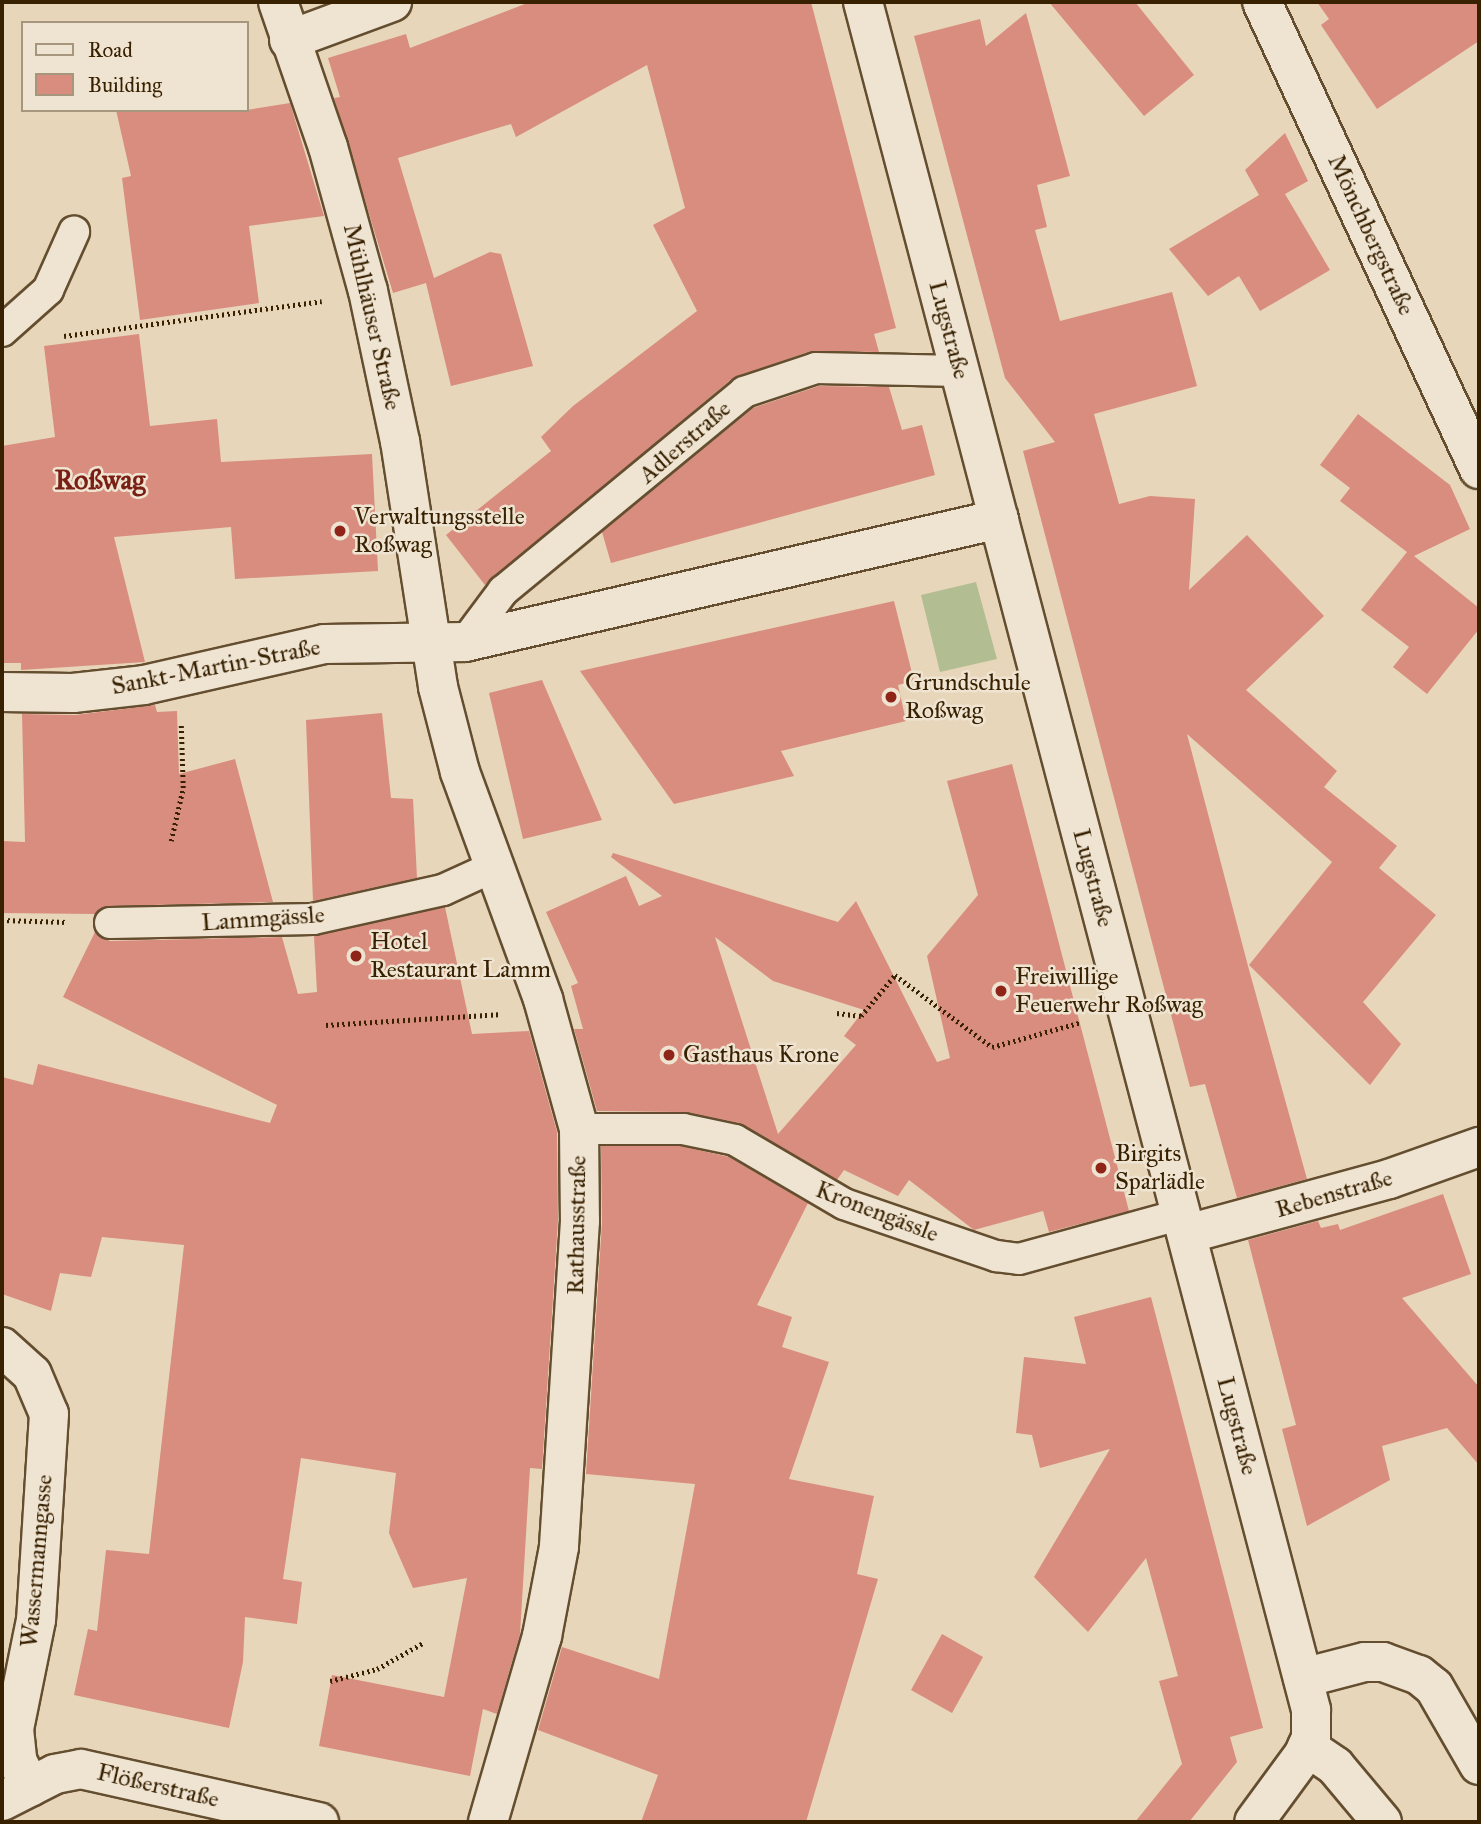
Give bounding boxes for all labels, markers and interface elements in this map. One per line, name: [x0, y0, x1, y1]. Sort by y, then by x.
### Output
legend: [21, 21, 248, 112]
text: Road: [88, 37, 133, 63]
text: Building: [88, 72, 162, 98]
street label: Mönchbergstraße: [1321, 150, 1421, 320]
street label: Mühlhäuser Straße: [337, 221, 407, 413]
street label: Lugstraße: [922, 278, 976, 382]
street label: Adlerstraße: [633, 394, 737, 490]
district label: Roßwag: [55, 463, 145, 497]
place label: Verwaltungsstelle Roßwag: [354, 503, 525, 559]
marker: Verwaltungsstelle Roßwag: [332, 523, 348, 539]
street label: Sankt-Martin-Straße: [109, 633, 323, 701]
place label: Grundschule Roßwag: [905, 669, 1031, 725]
marker: Grundschule Roßwag: [883, 689, 899, 705]
street label: Lugstraße: [1066, 826, 1120, 930]
street label: Lammgässle: [200, 900, 326, 938]
place label: Hotel Restaurant Lamm: [370, 928, 551, 984]
marker: Hotel Restaurant Lamm: [348, 948, 364, 964]
place label: Freiwillige Feuerwehr Roßwag: [1015, 963, 1203, 1019]
marker: Freiwillige Feuerwehr Roßwag: [993, 983, 1009, 999]
place label: Gasthaus Krone: [683, 1041, 839, 1069]
marker: Gasthaus Krone: [661, 1047, 677, 1063]
place label: Birgits Sparlädle: [1115, 1140, 1205, 1196]
street label: Rathausstraße: [561, 1155, 593, 1295]
marker: Birgits Sparlädle: [1093, 1160, 1109, 1176]
street label: Rebenstraße: [1272, 1164, 1396, 1224]
street label: Kronengässle: [811, 1175, 943, 1249]
street label: Lugstraße: [1210, 1374, 1264, 1478]
street label: Wassermanngasse: [15, 1473, 59, 1649]
street label: Flößerstraße: [94, 1758, 222, 1814]

